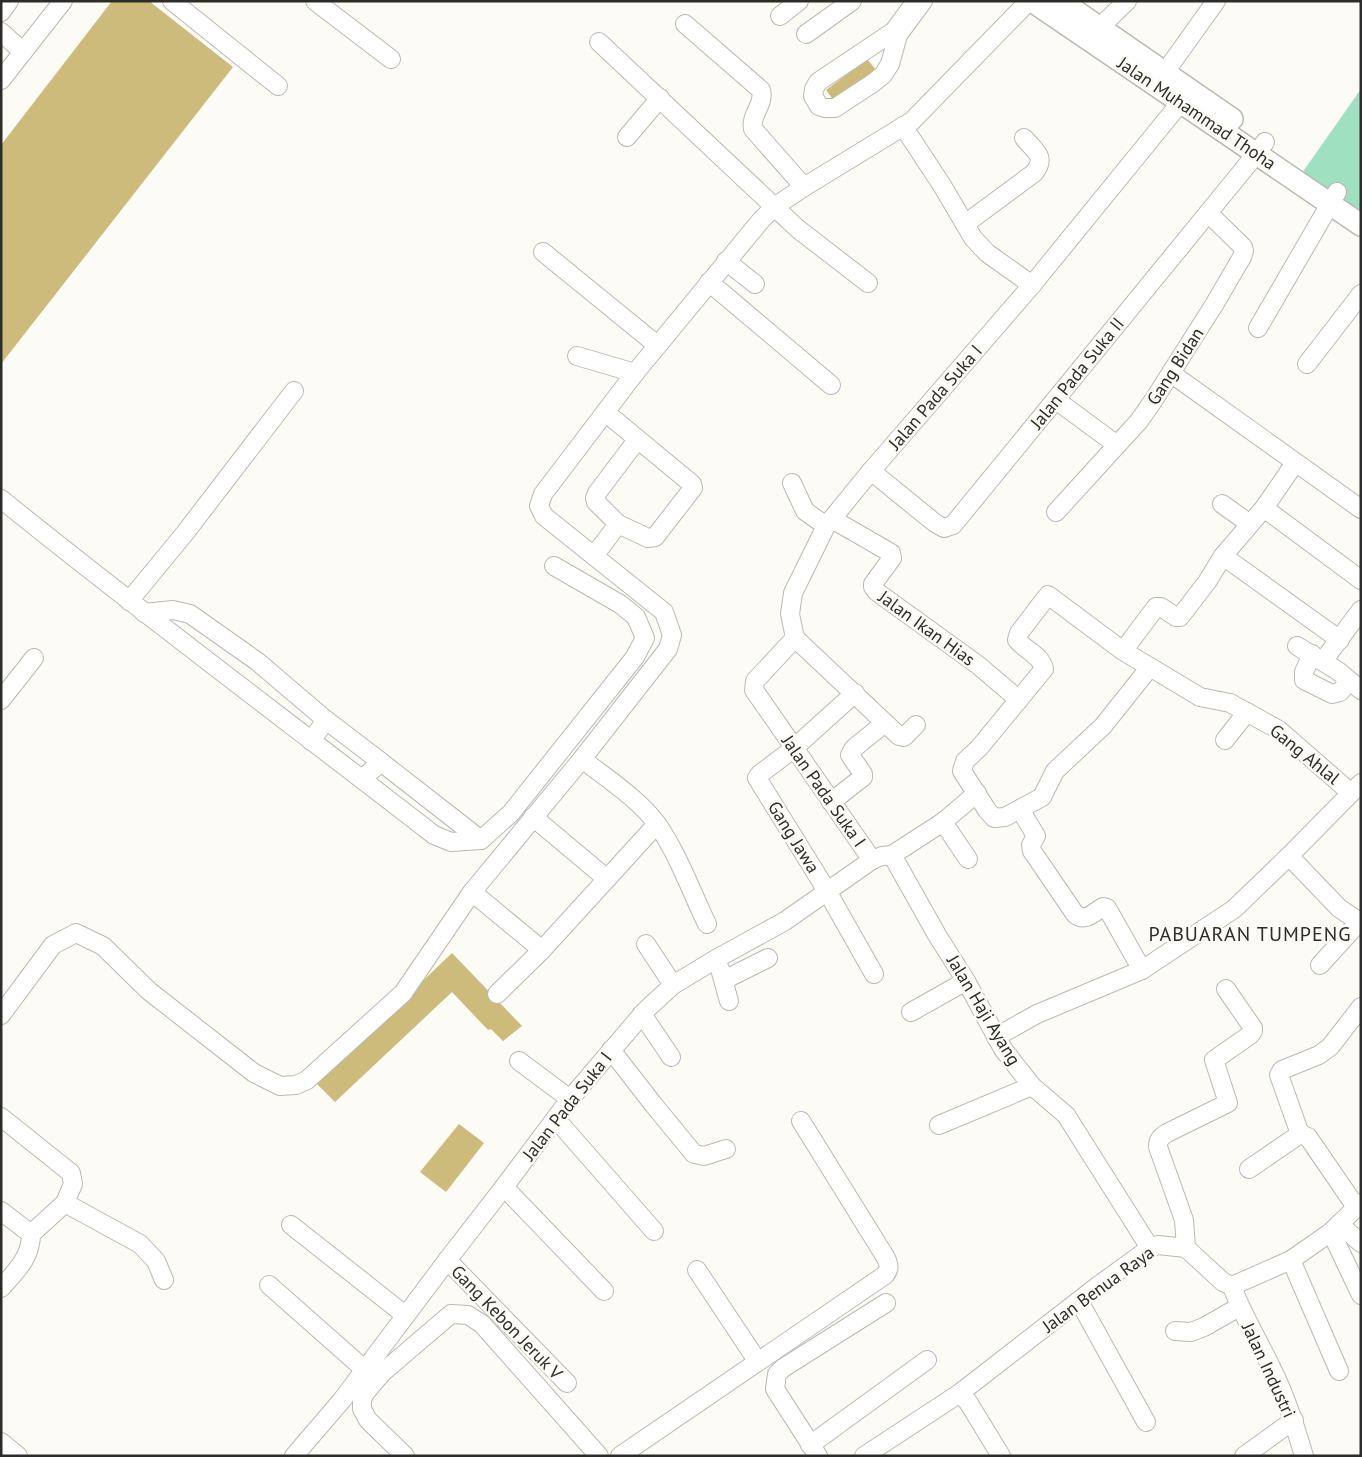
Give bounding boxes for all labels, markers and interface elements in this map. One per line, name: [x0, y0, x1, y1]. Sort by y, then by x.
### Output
street label: Jalan Muhammad Thoha: [1113, 51, 1281, 175]
street label: Jalan Pada Suka II: [1024, 313, 1129, 434]
street label: Gang Bidan: [1141, 323, 1209, 409]
street label: Jalan Pada Suka I: [882, 340, 987, 455]
street label: Jalan Ikan Hias: [873, 585, 980, 671]
street label: Gang Ahlal: [1265, 719, 1345, 790]
street label: Jalan Pada Suka I: [776, 730, 871, 852]
street label: Gang Jawa: [763, 797, 825, 877]
district label: PABUARAN TUMPENG: [1149, 921, 1351, 947]
street label: Jalan Haji Ayang: [942, 950, 1026, 1069]
street label: Jalan Pada Suka I: [517, 1047, 617, 1166]
street label: Jalan Benua Raya: [1037, 1241, 1158, 1338]
street label: Gang Kebon Jeruk V: [447, 1260, 568, 1385]
street label: Jalan Industri: [1237, 1318, 1301, 1421]

